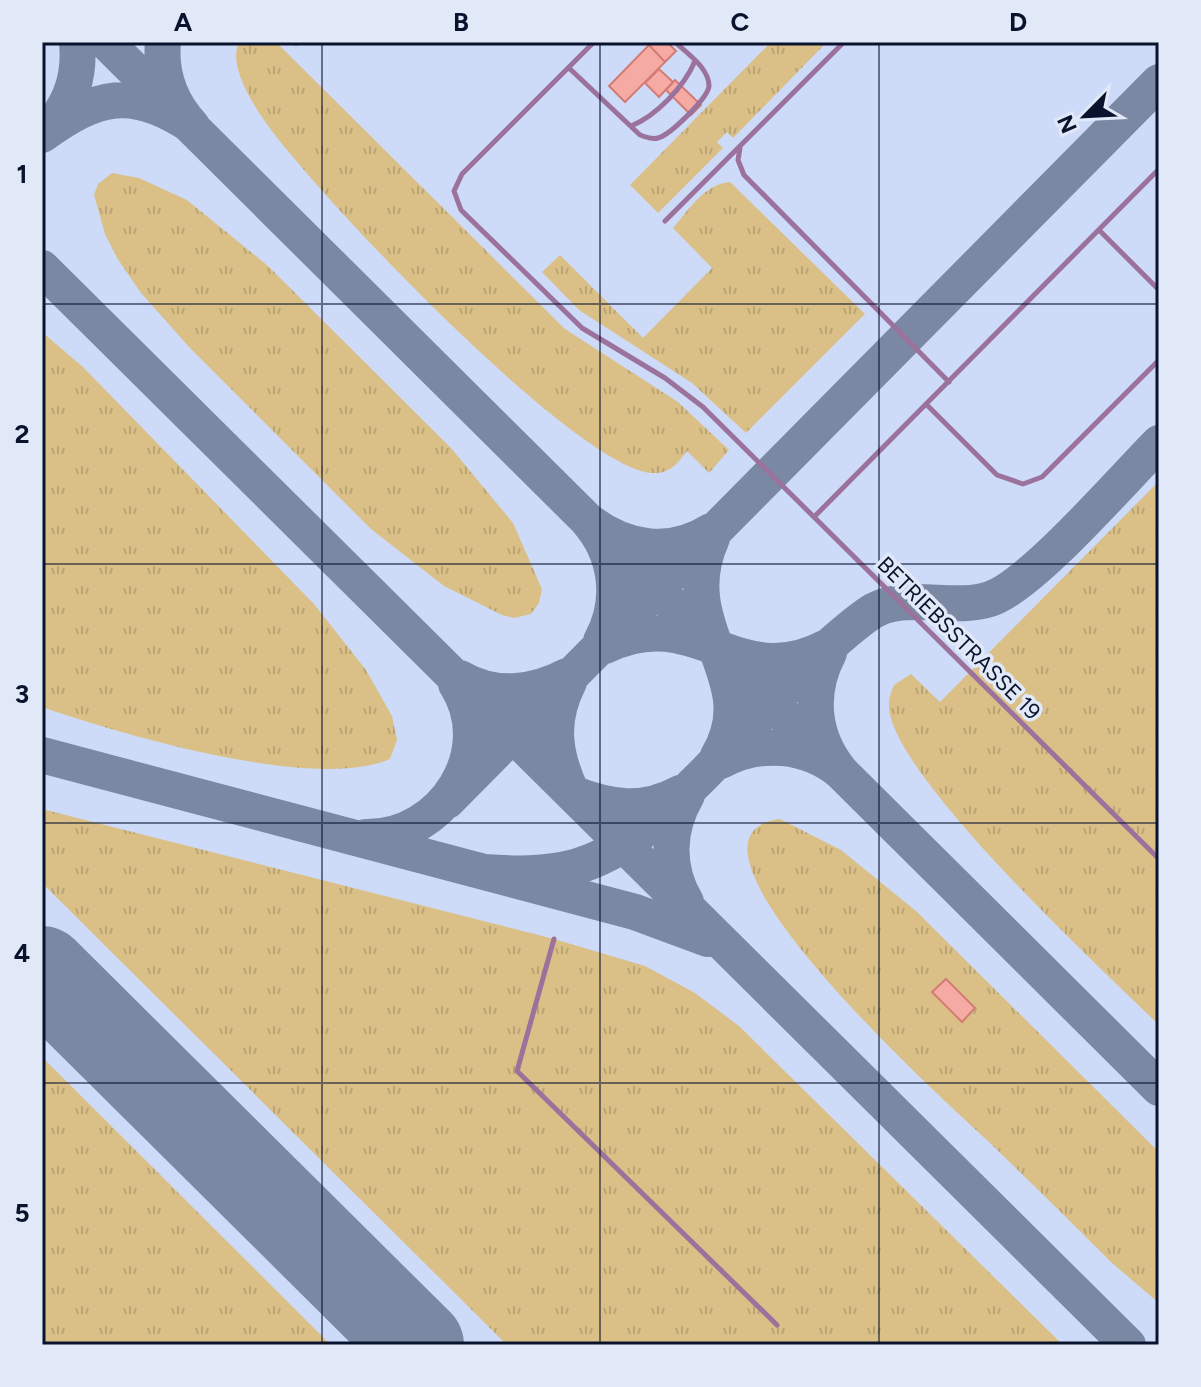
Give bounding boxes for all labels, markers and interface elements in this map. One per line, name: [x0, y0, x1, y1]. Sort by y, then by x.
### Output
text: A: [174, 6, 193, 38]
text: B: [453, 6, 469, 38]
text: C: [731, 6, 750, 38]
text: D: [1009, 6, 1027, 38]
north arrow: [1045, 76, 1125, 156]
text: N: [1051, 111, 1083, 137]
text: 1: [17, 158, 27, 190]
text: 2: [14, 418, 30, 450]
street label: BETRIEBSSTRASSE 19: [872, 551, 1046, 725]
text: 3: [15, 678, 29, 710]
text: 4: [14, 937, 30, 969]
text: 5: [14, 1197, 30, 1229]

